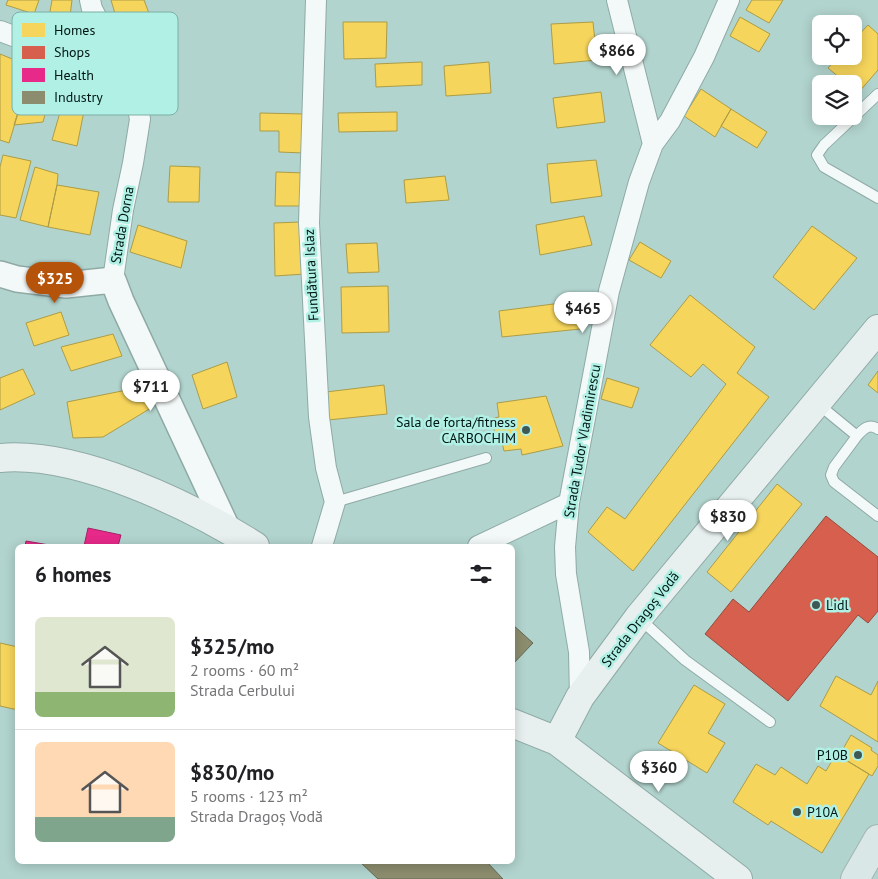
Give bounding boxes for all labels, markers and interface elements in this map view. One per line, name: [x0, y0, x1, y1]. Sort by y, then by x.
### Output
legend: [12, 12, 178, 115]
map controls: [812, 15, 862, 125]
button: locate: [812, 15, 862, 65]
text: Homes: [54, 21, 95, 39]
pin: $866: [587, 34, 647, 76]
text: $866: [599, 40, 635, 60]
text: Shops: [54, 43, 90, 61]
text: Health: [54, 66, 94, 84]
button: layers: [812, 75, 862, 125]
text: Industry: [54, 88, 103, 106]
street label: Strada Dorna: [106, 185, 138, 265]
street label: Fundătura Islaz: [300, 229, 322, 321]
pin: $325: [25, 262, 85, 304]
text: $325: [37, 268, 73, 288]
pin: $465: [553, 292, 613, 334]
text: $465: [565, 298, 601, 318]
street label: Strada Tudor Vladimirescu: [560, 363, 604, 519]
pin: $711: [121, 370, 181, 412]
text: $711: [133, 376, 169, 396]
place label: Sala de forta/fitness CARBOCHIM: [396, 413, 516, 447]
marker: Sala de forta/fitness CARBOCHIM: [520, 424, 532, 436]
pin: $830: [698, 500, 758, 542]
text: $830: [710, 506, 746, 526]
icon: filters: [467, 560, 495, 588]
text: 6 homes: [35, 561, 111, 588]
street label: Strada Dragoș Vodă: [597, 568, 683, 670]
place label: Lidl: [826, 596, 849, 614]
marker: Lidl: [810, 599, 822, 611]
text: $325/mo: [190, 633, 274, 660]
icon: home: [75, 637, 135, 697]
text: 2 rooms · 60 m²: [190, 660, 299, 680]
text: Strada Cerbului: [190, 680, 295, 700]
place label: P10B: [817, 746, 848, 764]
marker: P10B: [852, 749, 864, 761]
pin: $360: [629, 750, 689, 793]
text: $360: [641, 757, 677, 777]
text: $830/mo: [190, 759, 274, 786]
icon: home: [75, 762, 135, 822]
text: 5 rooms · 123 m²: [190, 786, 308, 806]
place label: P10A: [807, 803, 839, 821]
text: Strada Dragoș Vodă: [190, 806, 323, 826]
marker: P10A: [791, 806, 803, 818]

